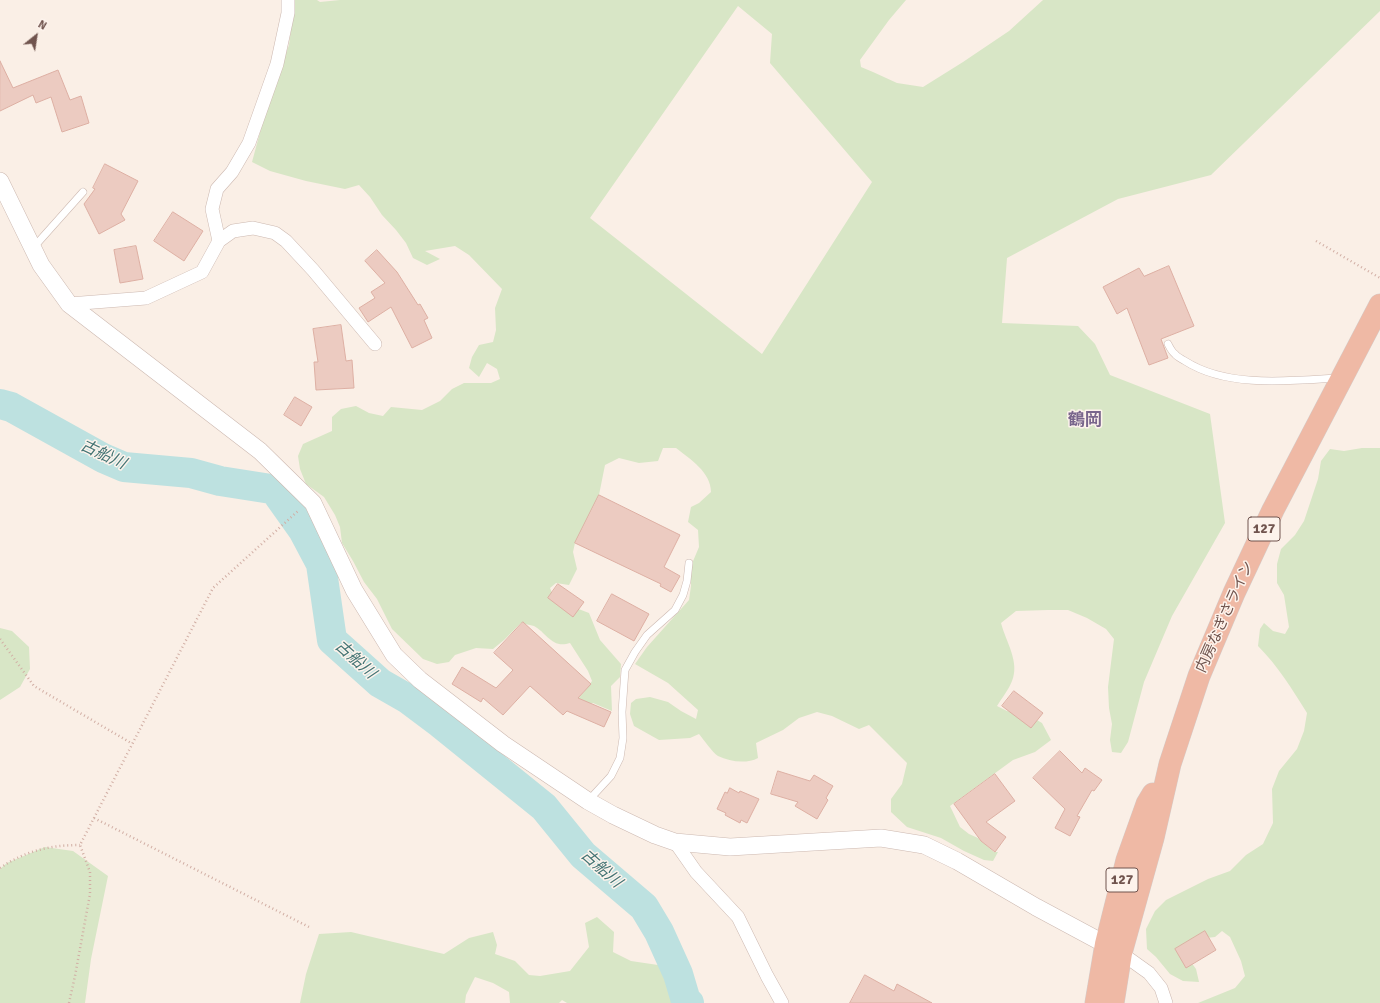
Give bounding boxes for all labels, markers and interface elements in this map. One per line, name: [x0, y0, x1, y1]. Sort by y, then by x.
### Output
north arrow: [16, 16, 56, 56]
text: N: [36, 18, 49, 33]
district label: 鶴岡: [1068, 411, 1102, 431]
water label: 古船川: [77, 436, 129, 474]
road number: 127: [1248, 517, 1280, 541]
street label: 内房なぎさライン: [1192, 559, 1258, 675]
water label: 古船川: [331, 637, 379, 683]
water label: 古船川: [577, 846, 625, 892]
road number: 127: [1106, 868, 1138, 892]

